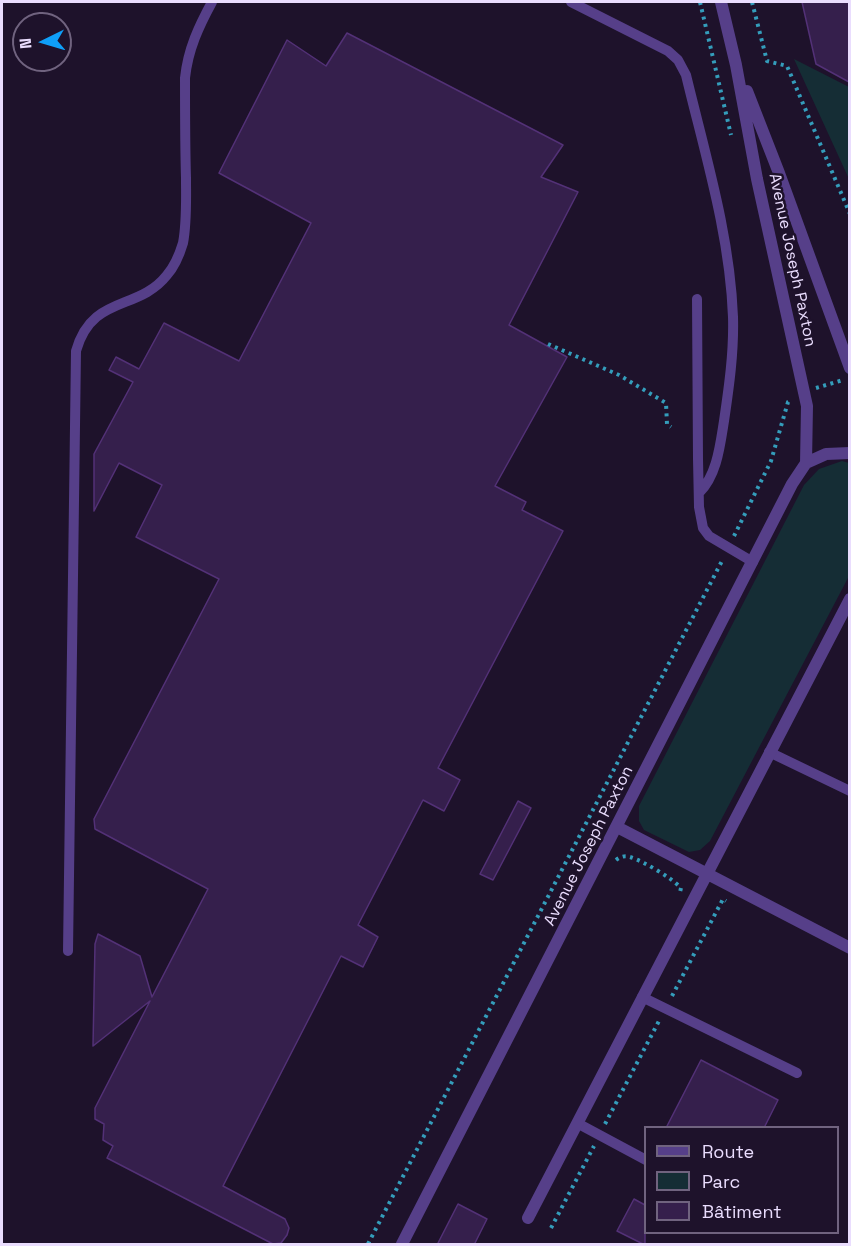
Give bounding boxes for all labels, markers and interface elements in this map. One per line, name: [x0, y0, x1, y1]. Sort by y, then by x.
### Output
north arrow: [12, 12, 72, 72]
text: N: [15, 37, 36, 50]
street label: Avenue Joseph Paxton: [764, 172, 820, 348]
street label: Avenue Joseph Paxton: [540, 763, 638, 929]
legend: [644, 1126, 839, 1234]
text: Route: [702, 1140, 754, 1163]
text: Parc: [702, 1170, 740, 1193]
text: Bâtiment: [702, 1200, 782, 1223]

